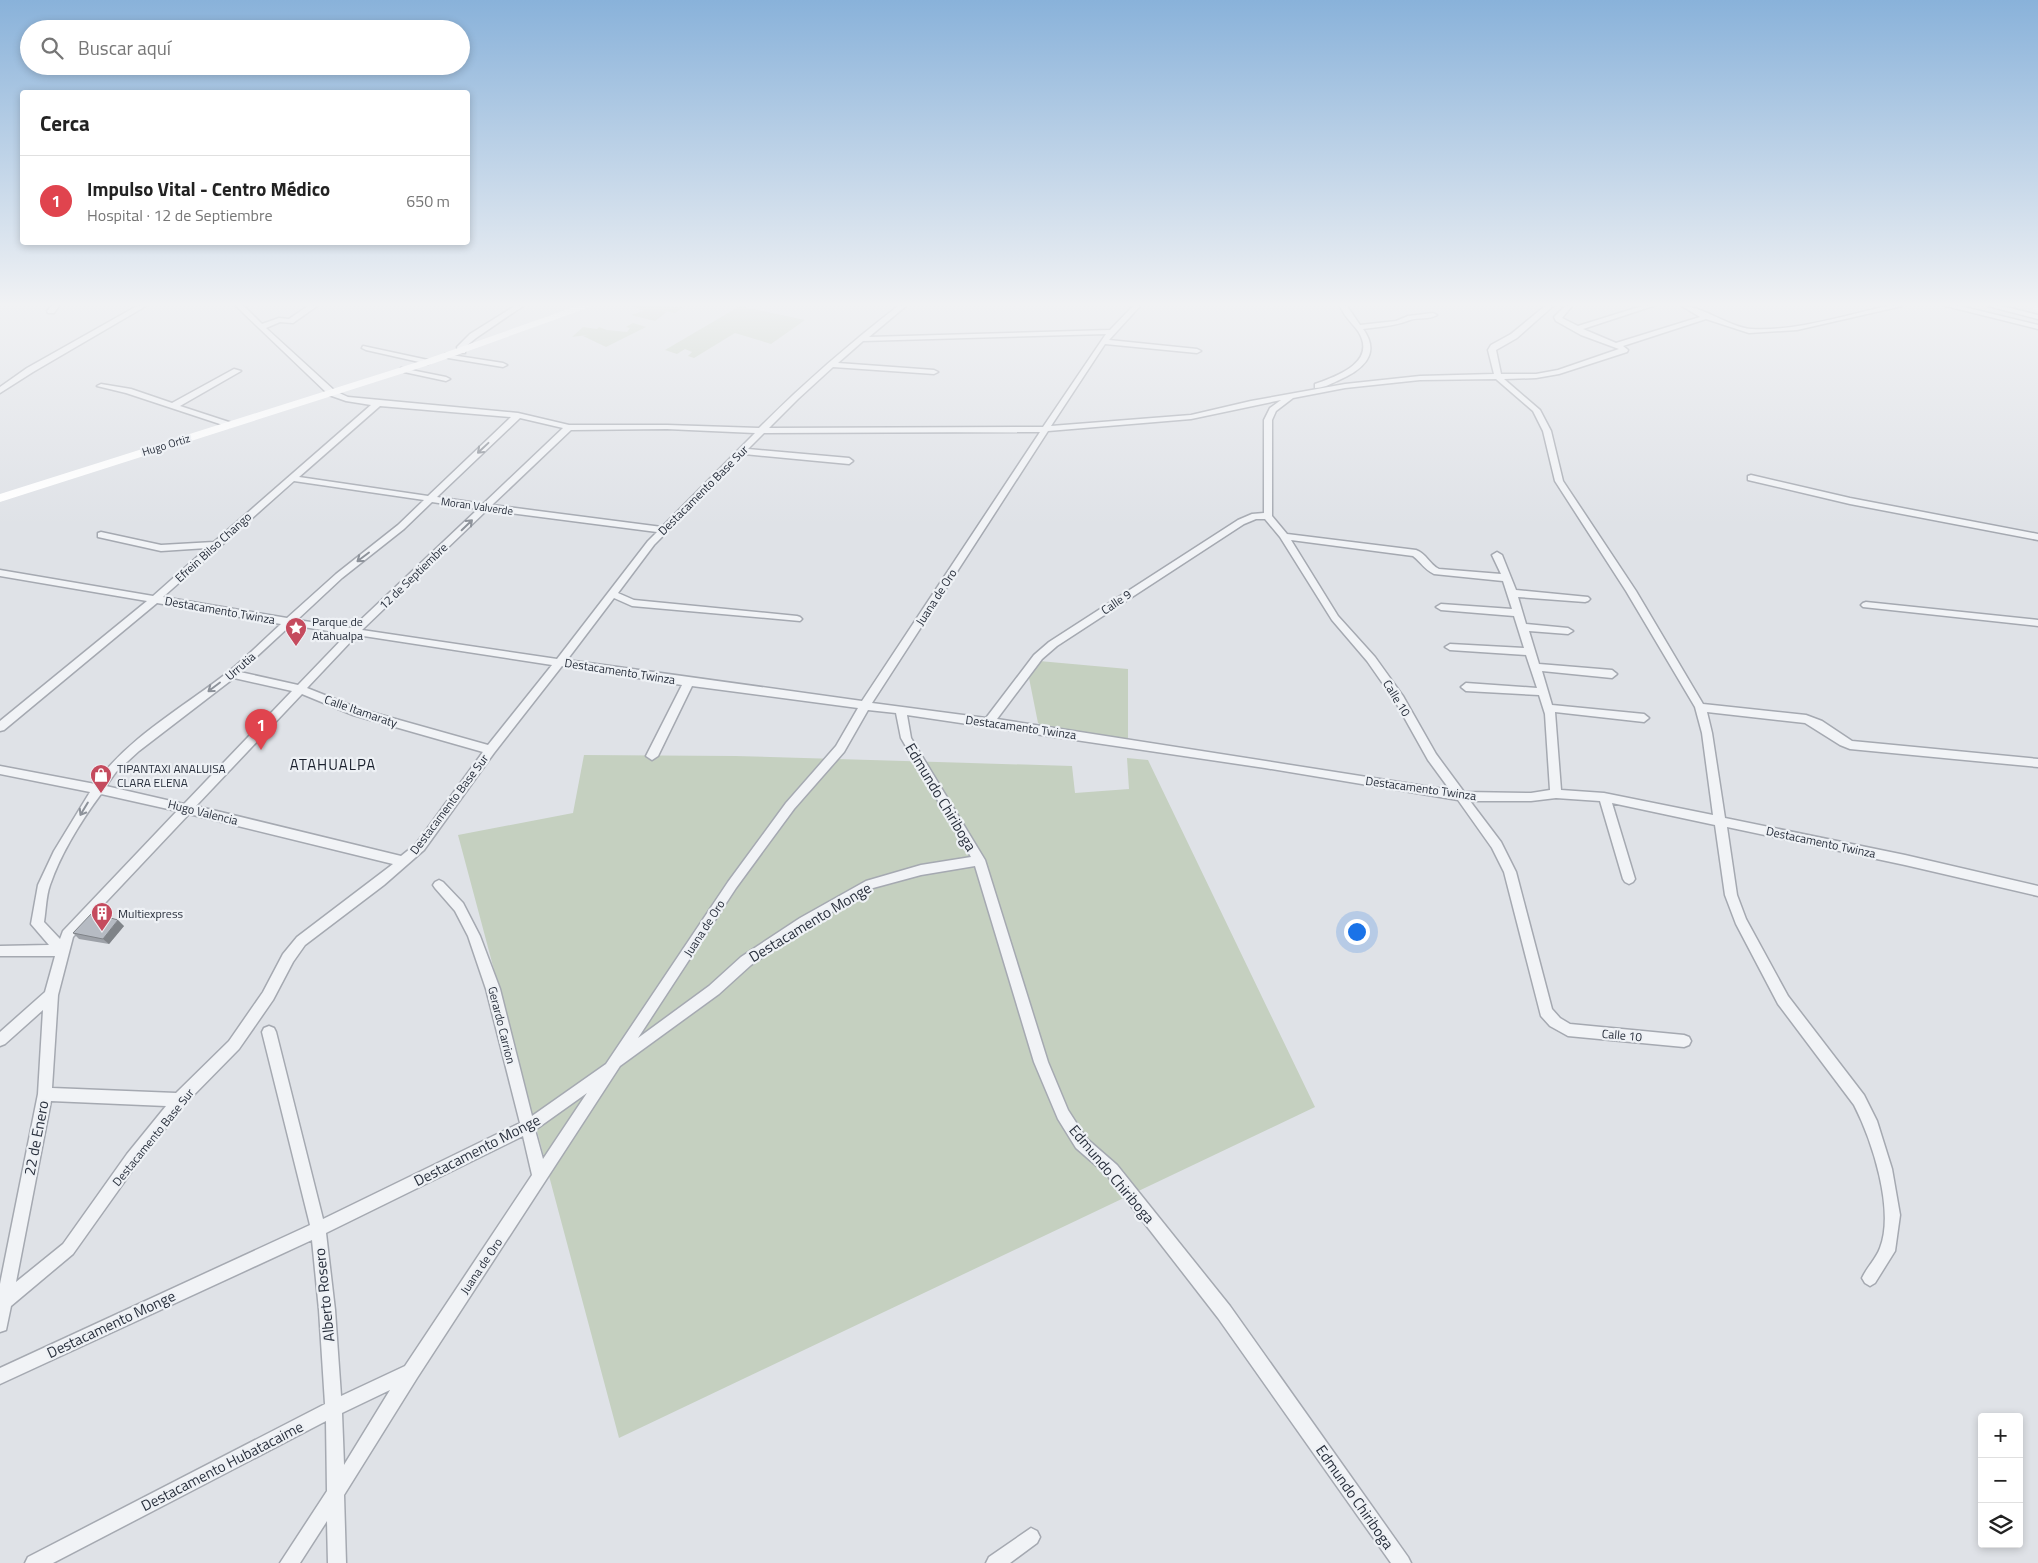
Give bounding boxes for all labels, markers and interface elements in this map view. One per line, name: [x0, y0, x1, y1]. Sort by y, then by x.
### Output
search box: [20, 20, 470, 75]
text: Buscar aquí: [78, 33, 171, 62]
icon: search: [38, 34, 66, 62]
text: Cerca: [40, 107, 90, 139]
text: Impulso Vital - Centro Médico: [87, 174, 330, 203]
text: 1: [52, 189, 60, 213]
text: 650 m: [406, 189, 450, 213]
text: Hospital · 12 de Septiembre: [87, 203, 272, 227]
street label: Hugo Ortiz: [140, 430, 192, 460]
street label: Destacamento Base Sur: [653, 440, 753, 540]
one-way arrow: [476, 442, 489, 454]
street label: Moran Valverde: [440, 493, 514, 519]
street label: Efrein Bilso Chango: [170, 507, 256, 587]
one-way arrow: [460, 519, 473, 531]
street label: 12 de Septiembre: [374, 538, 452, 614]
one-way arrow: [356, 551, 369, 562]
street label: Juana de Oro: [911, 565, 961, 629]
street label: Calle 9: [1097, 585, 1135, 619]
street label: Destacamento Twinza: [163, 591, 277, 629]
place label: Parque de Atahualpa: [312, 612, 363, 645]
place icon: Parque de Atahualpa: [284, 616, 308, 647]
street label: Urrutia: [220, 647, 260, 685]
street label: Destacamento Twinza: [563, 653, 677, 689]
street label: Calle 10: [1378, 676, 1416, 720]
one-way arrow: [208, 682, 221, 693]
street label: Calle Itamaraty: [322, 690, 400, 732]
pin: 1: [245, 709, 277, 750]
street label: Destacamento Twinza: [964, 710, 1078, 744]
street label: Edmundo Chiriboga: [900, 738, 983, 856]
street label: Destacamento Base Sur: [405, 750, 493, 858]
district label: ATAHUALPA: [290, 753, 376, 776]
place label: TIPANTAXI ANALUISA CLARA ELENA: [117, 759, 226, 792]
shop icon: TIPANTAXI ANALUISA CLARA ELENA: [89, 763, 113, 794]
street label: Destacamento Twinza: [1364, 771, 1478, 805]
street label: Hugo Valencia: [166, 794, 240, 830]
one-way arrow: [78, 801, 88, 815]
street label: Destacamento Twinza: [1764, 821, 1878, 863]
street label: Destacamento Monge: [744, 876, 876, 968]
street label: Juana de Oro: [679, 896, 729, 960]
building icon: Multiexpress: [90, 901, 114, 932]
place label: Multiexpress: [118, 904, 183, 923]
your location: [1344, 919, 1370, 945]
street label: Gerardo Carrion: [483, 984, 521, 1066]
street label: Calle 10: [1601, 1024, 1643, 1046]
street label: Destacamento Base Sur: [107, 1084, 199, 1190]
street label: 22 de Enero: [17, 1099, 55, 1177]
street label: Destacamento Monge: [410, 1108, 544, 1192]
street label: Edmundo Chiriboga: [1064, 1120, 1161, 1229]
street label: Juana de Oro: [455, 1234, 507, 1298]
street label: Alberto Rosero: [308, 1247, 340, 1343]
street label: Destacamento Monge: [43, 1284, 179, 1364]
map controls: [1978, 1413, 2023, 1548]
button: +: [1978, 1413, 2023, 1458]
street label: Destacamento Hubatacaime: [137, 1415, 307, 1517]
street label: Edmundo Chiriboga: [1310, 1440, 1400, 1554]
button: −: [1978, 1458, 2023, 1503]
button: layers: [1978, 1503, 2023, 1548]

